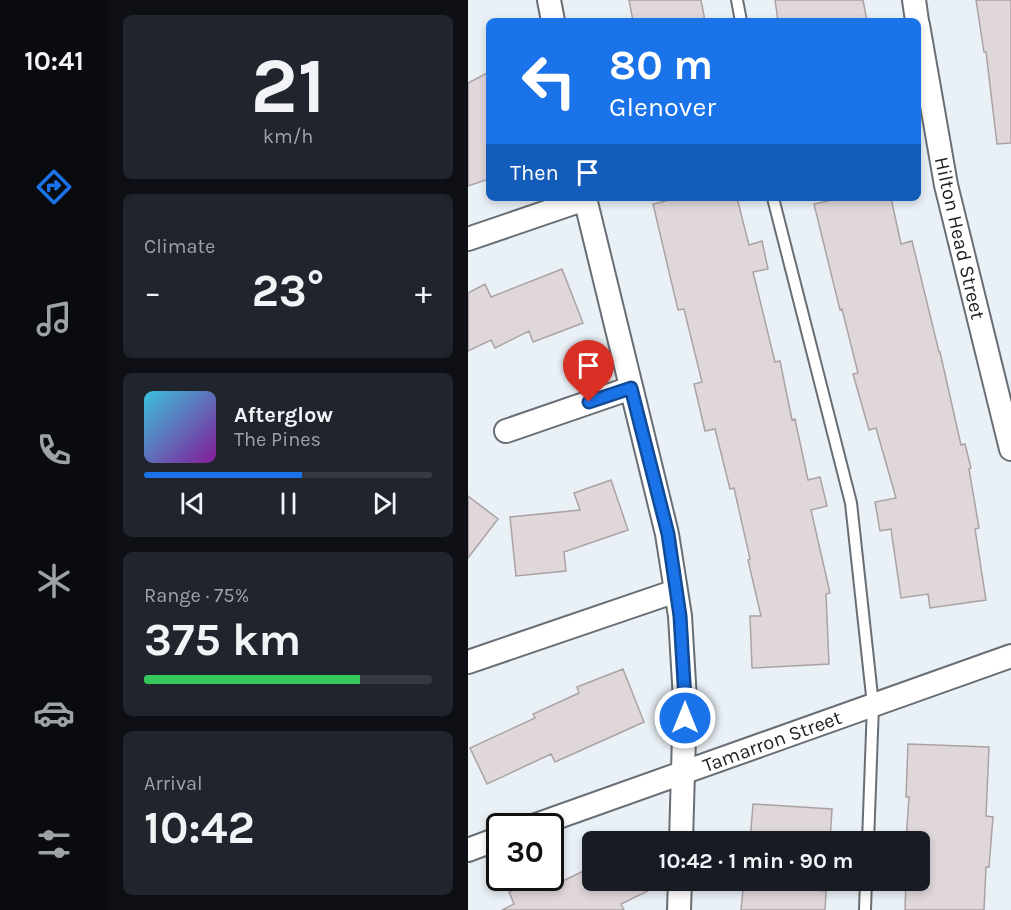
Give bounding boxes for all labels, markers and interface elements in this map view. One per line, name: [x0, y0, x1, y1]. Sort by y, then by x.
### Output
text: 21: [251, 40, 326, 132]
text: 80 m: [609, 40, 713, 90]
icon: left: [510, 42, 588, 120]
text: 10:41: [24, 45, 84, 77]
text: Glenover: [609, 91, 716, 123]
text: km/h: [263, 125, 313, 148]
street label: Hilton Head Street: [930, 154, 990, 322]
icon: arrive: [571, 156, 604, 189]
text: Then: [510, 160, 559, 186]
icon: directions: [33, 166, 75, 208]
text: Climate: [144, 235, 215, 258]
text: 23°: [252, 265, 324, 317]
text: −: [144, 273, 161, 311]
text: +: [415, 273, 432, 311]
icon: music: [33, 298, 75, 340]
pin: [563, 340, 614, 402]
icon: arrive: [572, 349, 605, 382]
text: Afterglow: [234, 402, 333, 428]
text: The Pines: [234, 428, 321, 451]
icon: phone: [33, 429, 75, 471]
icon: previous: [176, 487, 209, 520]
icon: pause: [272, 487, 305, 520]
icon: next: [368, 487, 401, 520]
icon: climate: [33, 560, 75, 602]
text: Range · 75%: [144, 584, 249, 607]
text: 375 km: [144, 614, 301, 666]
position arrow: [653, 686, 717, 750]
icon: car: [33, 692, 75, 734]
street label: Tamarron Street: [700, 706, 845, 777]
text: Arrival: [144, 772, 203, 795]
text: 10:42: [144, 802, 255, 854]
speed limit sign: 30: [486, 813, 564, 891]
icon: filters: [33, 823, 75, 865]
text: 10:42 · 1 min · 90 m: [659, 848, 853, 874]

